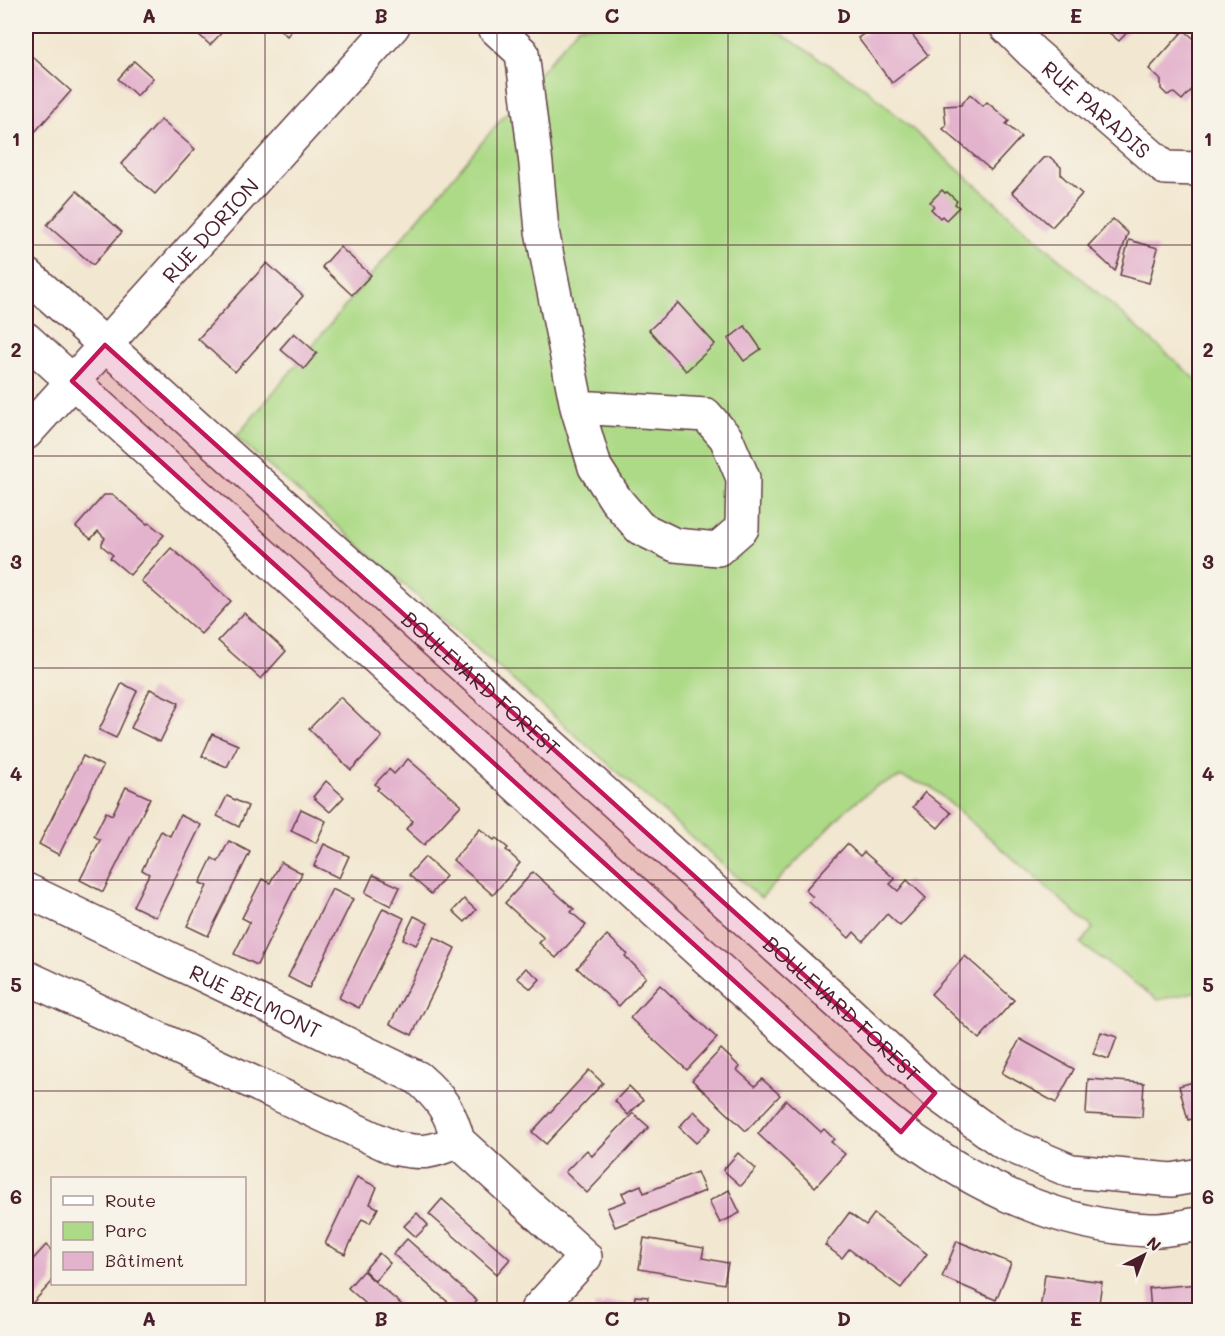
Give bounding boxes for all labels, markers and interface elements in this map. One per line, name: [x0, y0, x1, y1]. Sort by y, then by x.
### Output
text: A: [142, 2, 156, 28]
text: B: [374, 2, 388, 28]
text: C: [605, 2, 620, 28]
text: D: [837, 2, 851, 28]
text: E: [1070, 2, 1082, 28]
street label: RUE PARADIS: [1037, 54, 1157, 163]
text: 1: [12, 125, 20, 151]
text: 1: [1204, 125, 1212, 151]
street label: RUE DORION: [155, 171, 264, 288]
text: 2: [10, 336, 22, 362]
text: 2: [1202, 336, 1214, 362]
text: 3: [10, 548, 22, 574]
text: 3: [1202, 548, 1214, 574]
street label: BOULEVARD FOREST: [397, 605, 566, 761]
text: 4: [10, 760, 23, 786]
text: 4: [1202, 760, 1215, 786]
street label: BOULEVARD FOREST: [758, 929, 927, 1087]
street label: RUE BELMONT: [186, 957, 326, 1043]
text: 5: [10, 971, 22, 997]
text: 5: [1202, 971, 1214, 997]
legend: [51, 1177, 246, 1285]
text: 6: [10, 1183, 22, 1209]
text: 6: [1202, 1183, 1214, 1209]
text: Route: [105, 1188, 156, 1212]
text: Parc: [105, 1218, 147, 1242]
north arrow: [1114, 1225, 1174, 1285]
text: N: [1143, 1232, 1166, 1255]
text: Bâtiment: [105, 1248, 184, 1272]
text: A: [142, 1305, 156, 1331]
text: B: [374, 1305, 388, 1331]
text: C: [605, 1305, 620, 1331]
text: D: [837, 1305, 851, 1331]
text: E: [1070, 1305, 1082, 1331]

